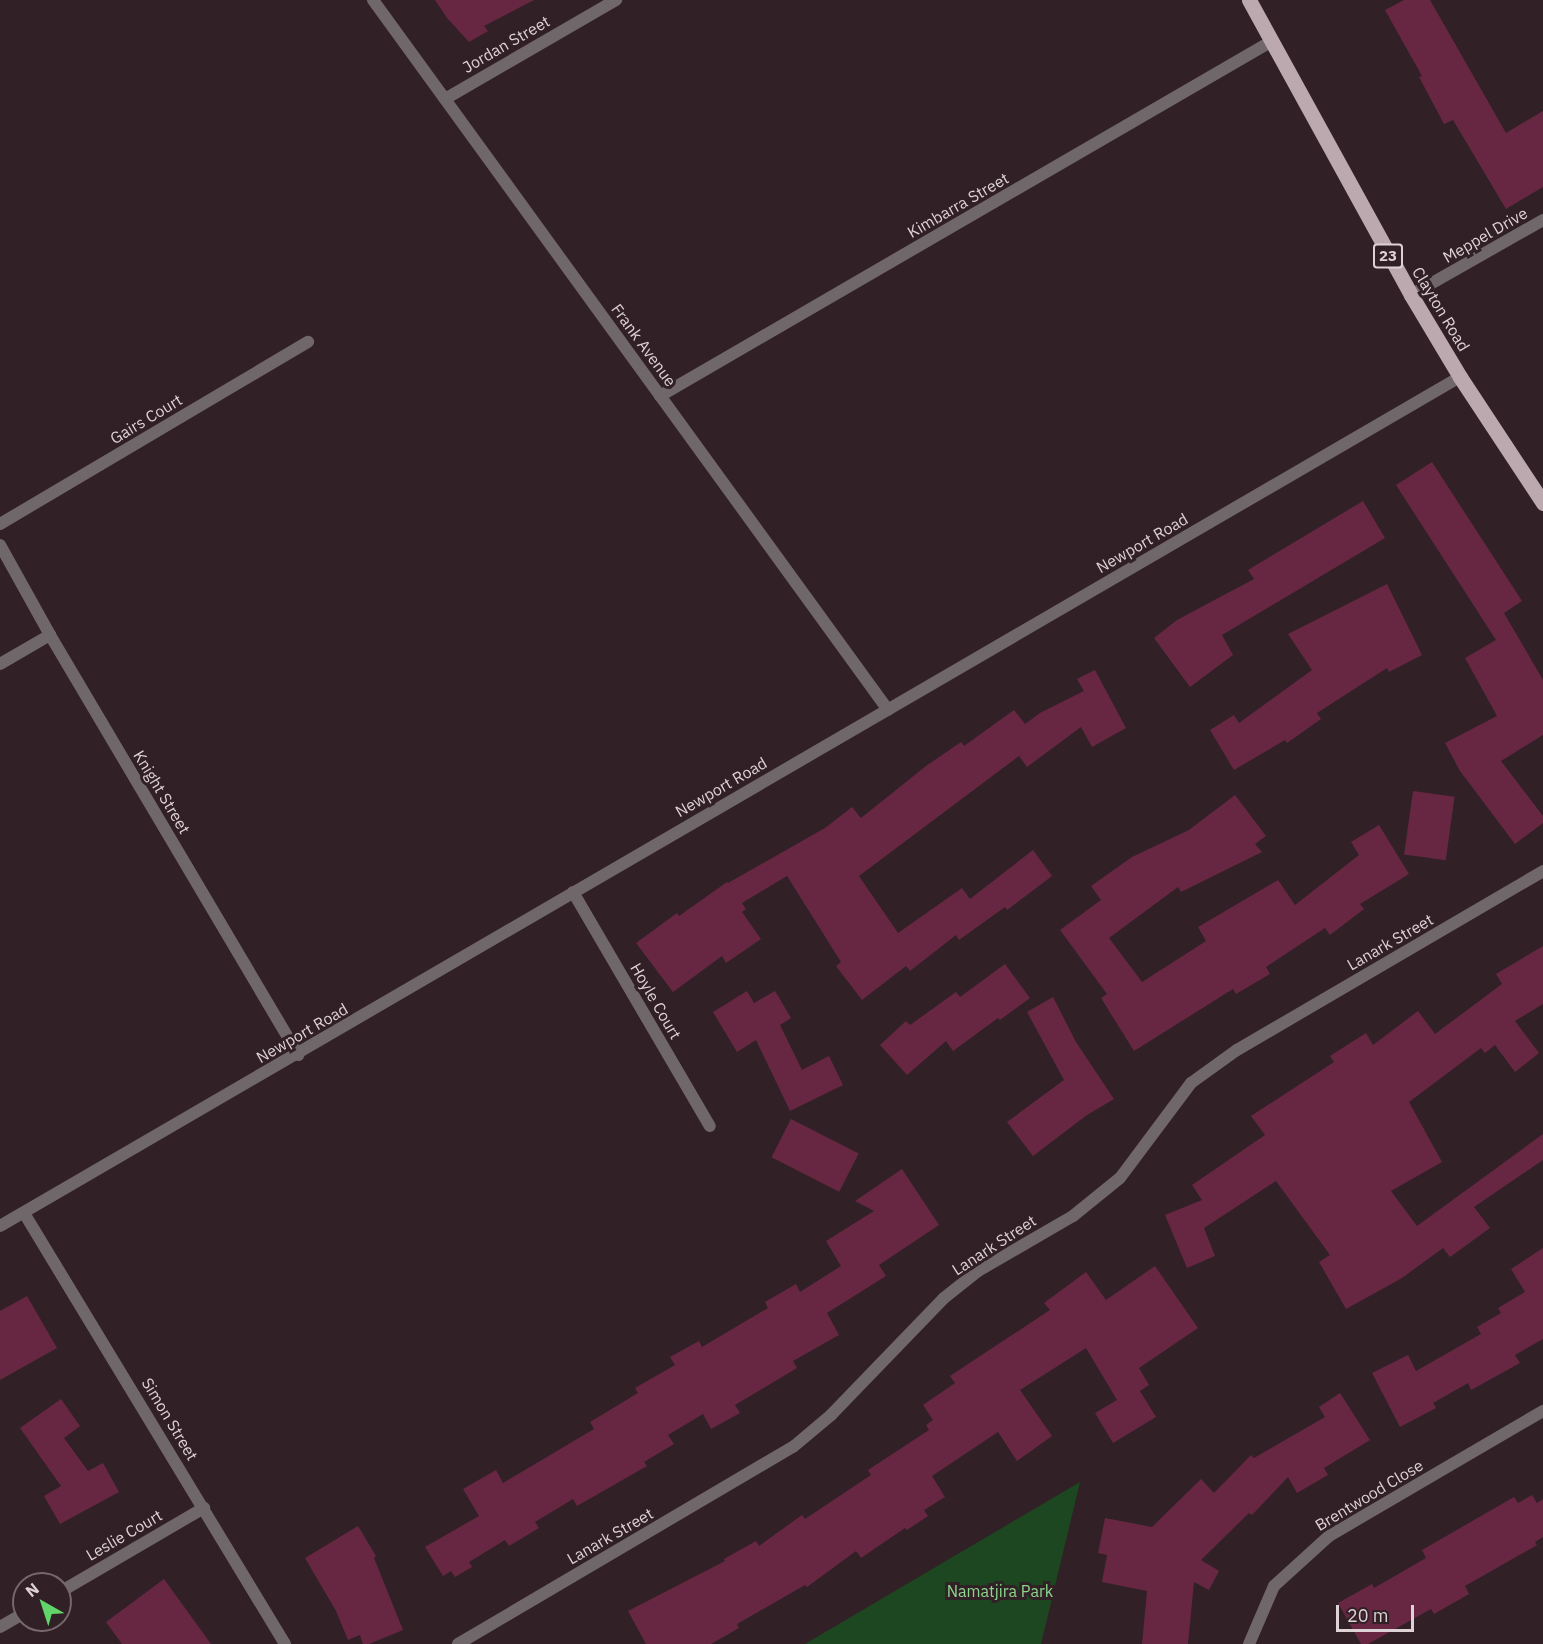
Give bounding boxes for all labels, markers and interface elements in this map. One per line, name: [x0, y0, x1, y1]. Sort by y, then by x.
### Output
street label: Jordan Street: [459, 11, 553, 77]
street label: Kimbarra Street: [904, 168, 1012, 242]
street label: Meppel Drive: [1439, 203, 1531, 267]
road number: 23: [1373, 244, 1403, 268]
street label: Clayton Road: [1408, 263, 1474, 355]
street label: Frank Avenue: [608, 300, 680, 390]
street label: Gairs Court: [106, 390, 186, 448]
street label: Newport Road: [1093, 509, 1191, 577]
street label: Knight Street: [130, 747, 194, 837]
street label: Newport Road: [672, 753, 770, 821]
street label: Lanark Street: [1344, 910, 1436, 974]
street label: Hoyle Court: [627, 960, 685, 1042]
street label: Newport Road: [253, 999, 351, 1067]
street label: Lanark Street: [948, 1211, 1040, 1279]
street label: Simon Street: [138, 1374, 202, 1464]
street label: Brentwood Close: [1311, 1455, 1427, 1535]
street label: Lanark Street: [564, 1504, 656, 1568]
street label: Leslie Court: [82, 1505, 166, 1565]
north arrow: [12, 1572, 72, 1632]
text: N: [21, 1578, 43, 1601]
park label: Namatjira Park: [947, 1581, 1053, 1601]
scale bar: [1339, 1593, 1417, 1631]
text: 20 m: [1347, 1604, 1389, 1627]

